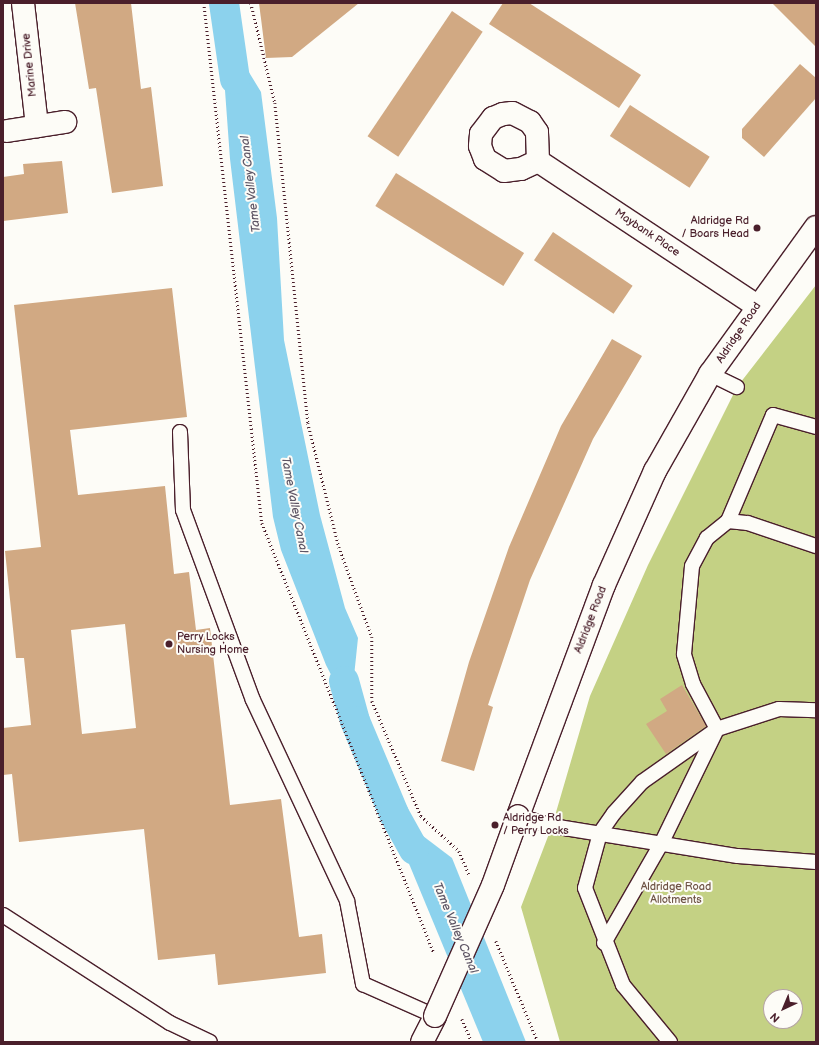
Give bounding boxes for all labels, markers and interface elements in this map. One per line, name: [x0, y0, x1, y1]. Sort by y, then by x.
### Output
street label: Marine Drive: [20, 33, 40, 97]
water label: Tame Valley Canal: [238, 134, 264, 234]
street label: Maybank Place: [612, 206, 682, 260]
place label: Aldridge Rd / Boars Head: [682, 215, 749, 241]
marker: Aldridge Rd / Boars Head: [752, 223, 762, 233]
street label: Aldridge Road: [714, 300, 764, 366]
water label: Tame Valley Canal: [278, 455, 310, 555]
street label: Aldridge Road: [572, 585, 610, 655]
place label: Perry Locks Nursing Home: [177, 631, 249, 657]
marker: Perry Locks Nursing Home: [164, 639, 174, 649]
place label: Aldridge Rd / Perry Locks: [503, 812, 569, 838]
marker: Aldridge Rd / Perry Locks: [490, 820, 500, 830]
water label: Tame Valley Canal: [429, 880, 481, 976]
park label: Aldridge Road Allotments: [641, 881, 711, 907]
north arrow: [763, 989, 803, 1029]
text: N: [768, 1010, 783, 1025]

